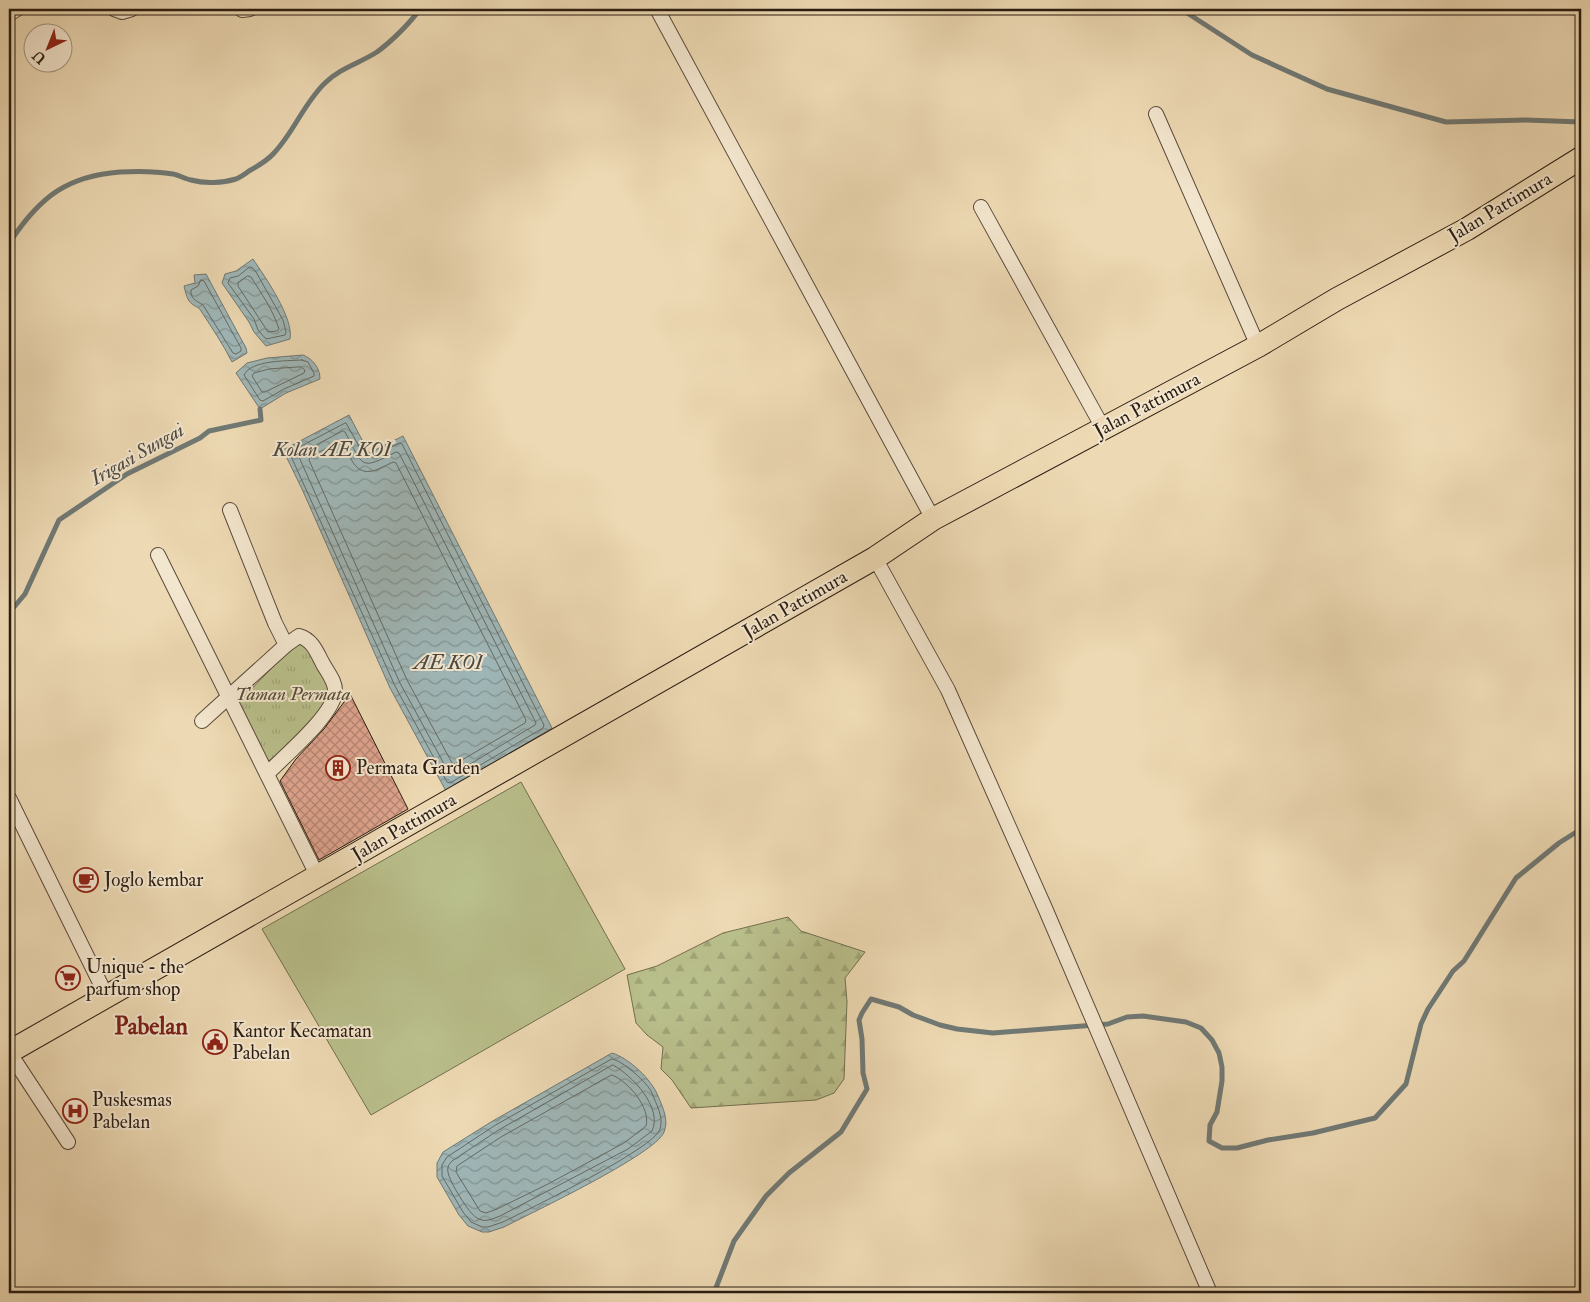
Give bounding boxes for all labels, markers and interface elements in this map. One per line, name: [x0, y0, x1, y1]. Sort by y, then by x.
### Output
north arrow: [22, 22, 72, 72]
text: U: [29, 47, 50, 67]
street label: Jalan Pattimura: [1443, 167, 1556, 248]
street label: Jalan Pattimura: [1089, 367, 1204, 443]
water label: Irigasi Sungai: [85, 417, 189, 491]
water label: Kolan AE KOI: [272, 437, 394, 462]
street label: Jalan Pattimura: [738, 564, 852, 644]
water label: AE KOI: [411, 650, 486, 675]
park label: Taman Permata: [235, 682, 351, 706]
building icon: Permata Garden: [325, 755, 351, 781]
place label: Permata Garden: [356, 756, 480, 780]
street label: Jalan Pattimura: [347, 787, 461, 867]
cafe icon: Joglo kembar: [73, 867, 99, 893]
place label: Joglo kembar: [103, 868, 203, 892]
place label: Unique - the parfum shop: [85, 955, 184, 1002]
supermarket icon: Unique - the parfum shop: [55, 965, 81, 991]
district label: Pabelan: [114, 1011, 188, 1042]
place label: Kantor Kecamatan Pabelan: [232, 1019, 372, 1065]
public building icon: Kantor Kecamatan Pabelan: [202, 1029, 228, 1055]
place label: Puskesmas Pabelan: [92, 1088, 172, 1134]
hospital icon: Puskesmas Pabelan: [62, 1098, 88, 1124]

